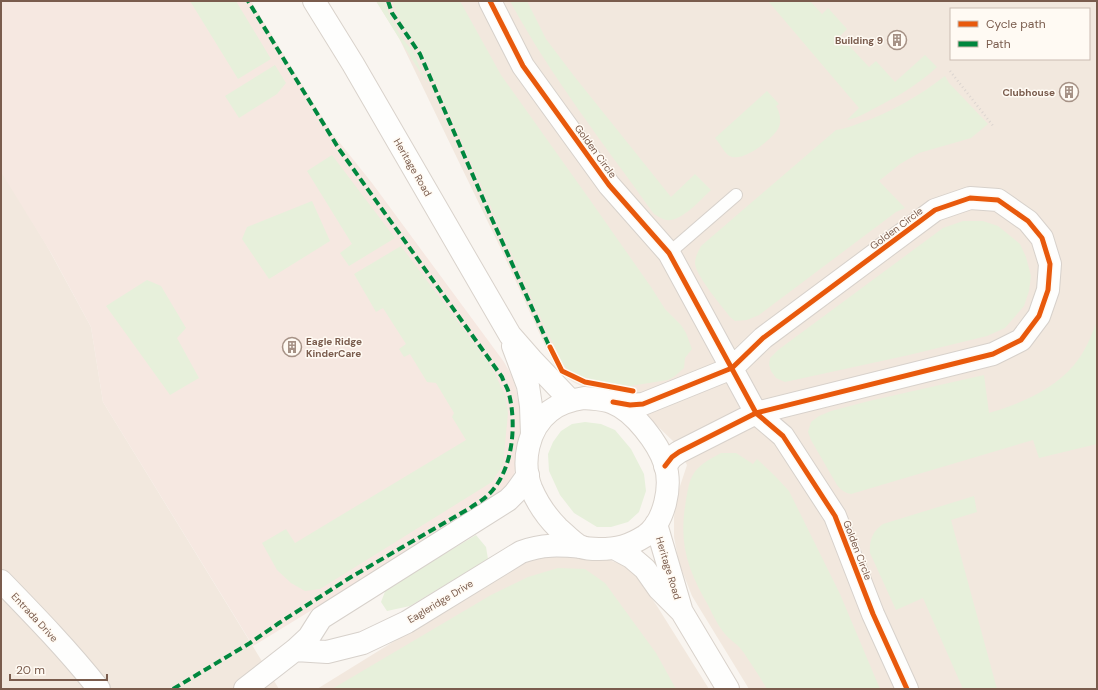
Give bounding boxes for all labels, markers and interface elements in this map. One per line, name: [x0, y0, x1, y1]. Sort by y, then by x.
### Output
legend: [950, 8, 1090, 60]
text: Cycle path: [986, 16, 1046, 32]
building icon: Building 9: [886, 29, 908, 51]
place label: Building 9: [835, 34, 883, 47]
text: Path: [986, 36, 1011, 52]
building icon: Clubhouse: [1058, 81, 1080, 103]
place label: Clubhouse: [1002, 86, 1055, 99]
street label: Golden Circle: [572, 122, 619, 181]
street label: Heritage Road: [391, 136, 434, 199]
street label: Golden Circle: [867, 204, 926, 252]
place label: Eagle Ridge KinderCare: [306, 335, 362, 360]
building icon: Eagle Ridge KinderCare: [281, 336, 303, 358]
street label: Golden Circle: [840, 519, 875, 582]
street label: Heritage Road: [653, 535, 684, 601]
street label: Eagleridge Drive: [405, 577, 476, 626]
street label: Entrada Drive: [9, 590, 61, 645]
scale bar: [10, 656, 107, 682]
text: 20 m: [16, 662, 45, 678]

